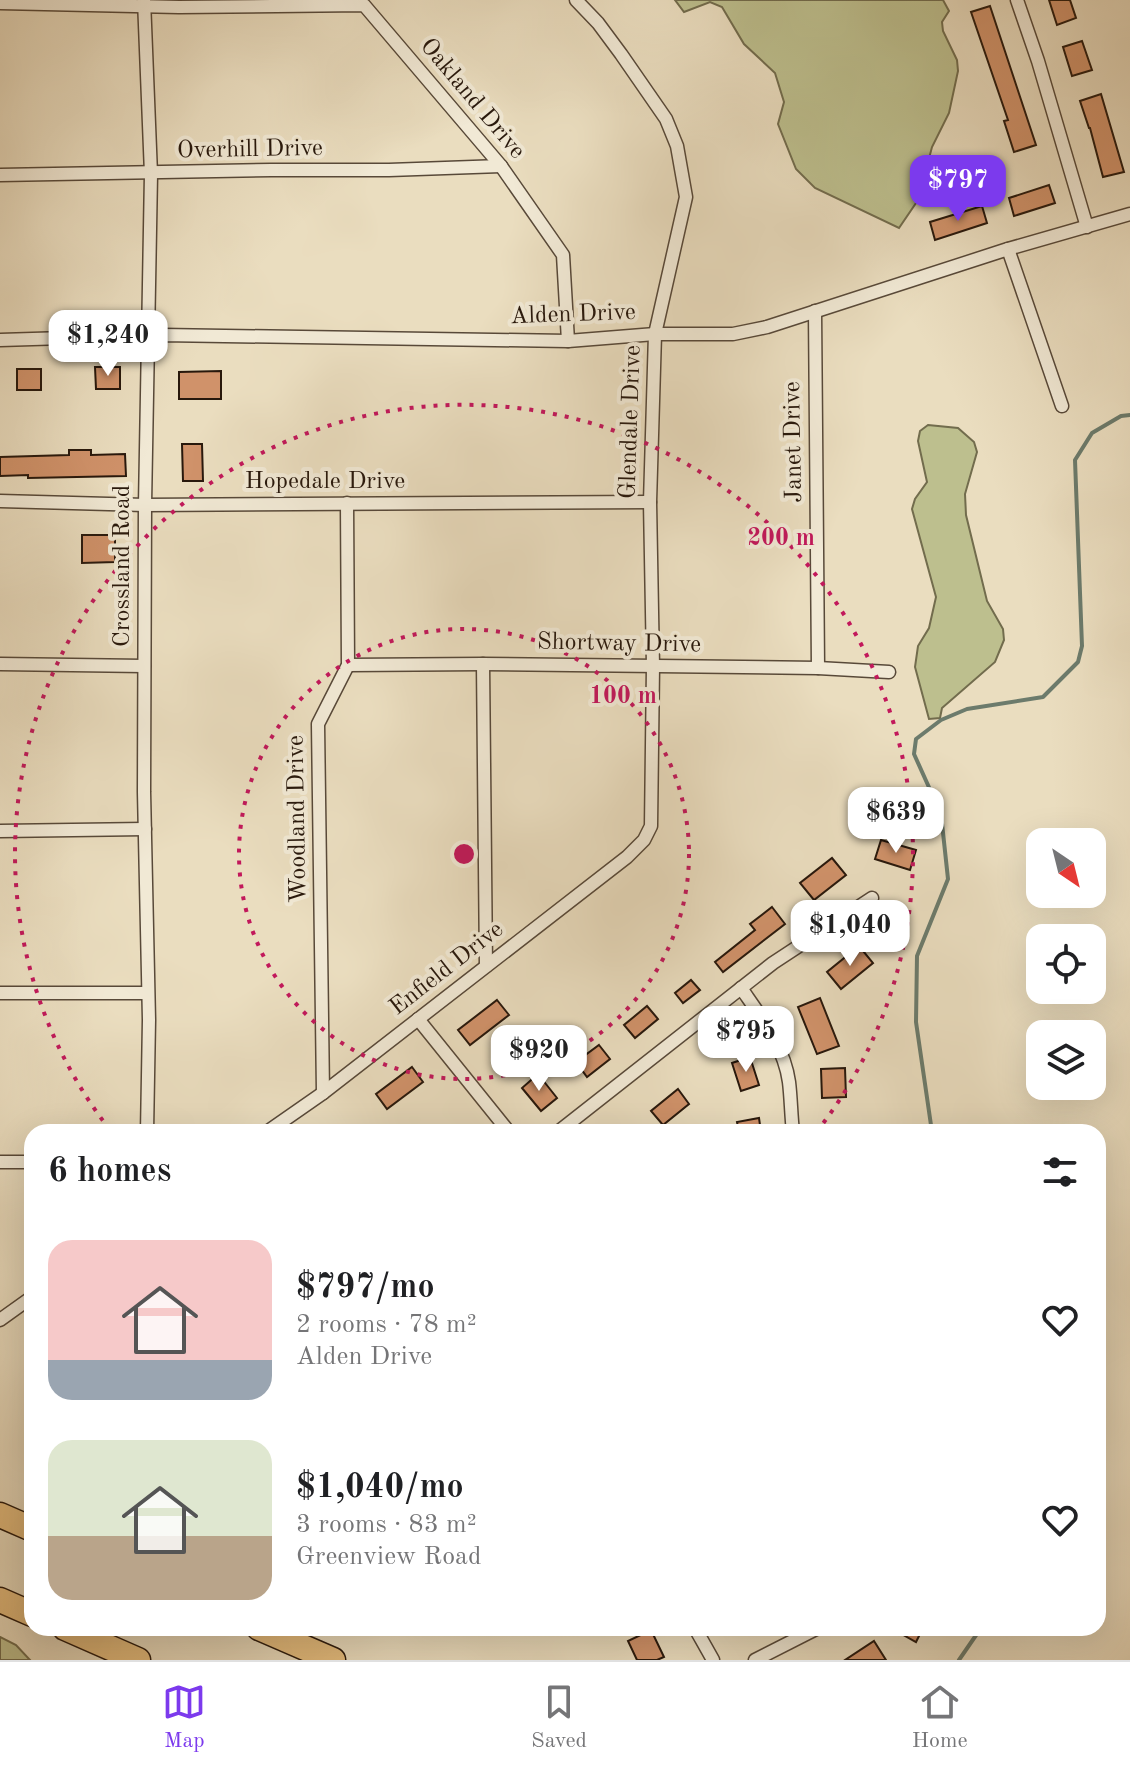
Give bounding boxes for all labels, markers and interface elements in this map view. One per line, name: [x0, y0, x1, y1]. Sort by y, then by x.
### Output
street label: Oakland Drive: [415, 34, 529, 164]
street label: Overhill Drive: [177, 137, 323, 163]
pin: $797: [911, 155, 1005, 223]
text: $797: [928, 168, 988, 194]
street label: Alden Drive: [510, 301, 636, 329]
pin: $1,240: [43, 310, 173, 378]
text: $1,240: [67, 323, 149, 349]
street label: Glendale Drive: [616, 345, 646, 499]
street label: Janet Drive: [781, 381, 807, 503]
street label: Hopedale Drive: [245, 470, 405, 494]
street label: Crossland Road: [111, 485, 135, 647]
text: 200 m: [747, 527, 815, 551]
street label: Shortway Drive: [537, 631, 701, 657]
text: 100 m: [589, 685, 657, 709]
street label: Woodland Drive: [285, 735, 311, 903]
pin: $639: [849, 787, 943, 855]
text: $639: [866, 800, 926, 826]
north arrow: [1026, 828, 1106, 908]
map controls: [1026, 828, 1106, 1100]
centre of rings: [450, 840, 478, 868]
pin: $1,040: [785, 900, 915, 968]
text: $1,040: [809, 913, 891, 939]
street label: Enfield Drive: [386, 917, 508, 1021]
button: locate: [1026, 924, 1106, 1004]
pin: $795: [699, 1006, 793, 1074]
text: $795: [716, 1019, 776, 1045]
button: layers: [1026, 1020, 1106, 1100]
pin: $920: [492, 1025, 586, 1093]
text: $920: [509, 1038, 569, 1064]
icon: filters: [1038, 1150, 1082, 1194]
text: 6 homes: [48, 1155, 171, 1189]
text: $797/mo: [296, 1271, 435, 1305]
icon: home: [112, 1272, 208, 1368]
icon: heart: [1038, 1298, 1082, 1342]
text: 2 rooms · 78 m²: [296, 1312, 477, 1338]
text: Alden Drive: [296, 1344, 432, 1370]
text: $1,040/mo: [296, 1471, 464, 1505]
icon: home: [112, 1472, 208, 1568]
icon: heart: [1038, 1498, 1082, 1542]
text: 3 rooms · 83 m²: [296, 1512, 477, 1538]
text: Greenview Road: [296, 1544, 481, 1570]
tab: Map: [162, 1680, 206, 1755]
tab: Saved: [531, 1680, 587, 1755]
tab: Home: [912, 1680, 968, 1755]

